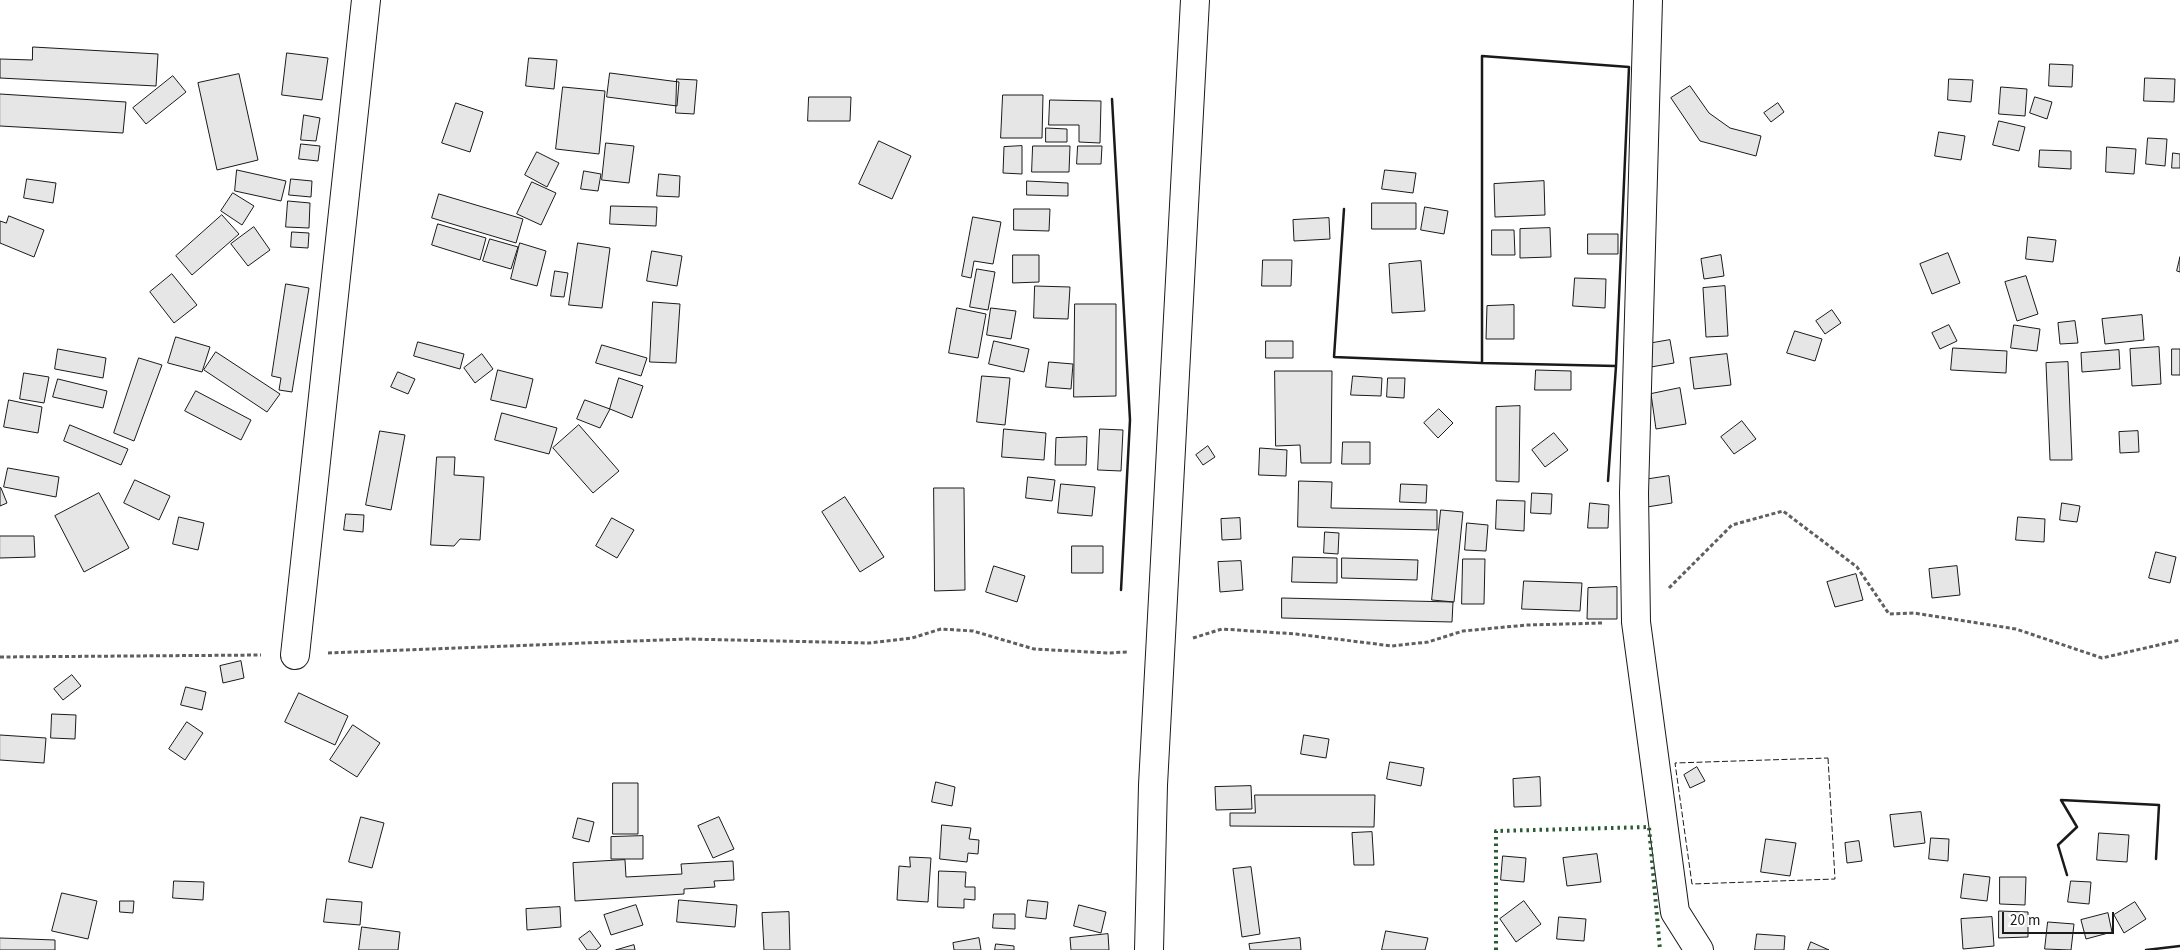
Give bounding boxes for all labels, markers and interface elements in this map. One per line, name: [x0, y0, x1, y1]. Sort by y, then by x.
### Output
scale bar: [2005, 902, 2118, 934]
text: 20 m: [2010, 910, 2040, 931]

